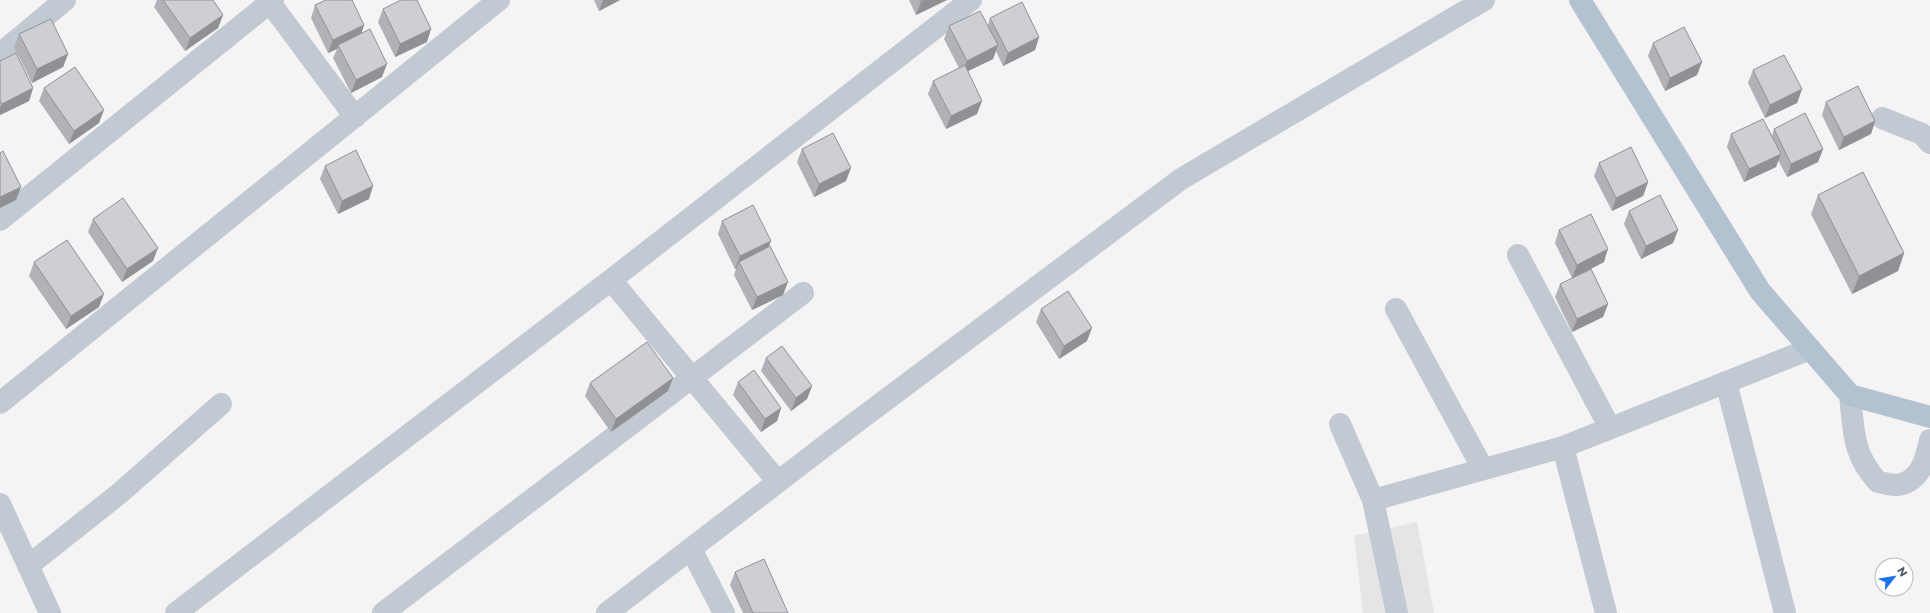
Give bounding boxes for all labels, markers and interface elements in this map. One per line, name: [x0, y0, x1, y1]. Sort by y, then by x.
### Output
north arrow: [1874, 557, 1914, 597]
text: N: [1894, 564, 1911, 579]

